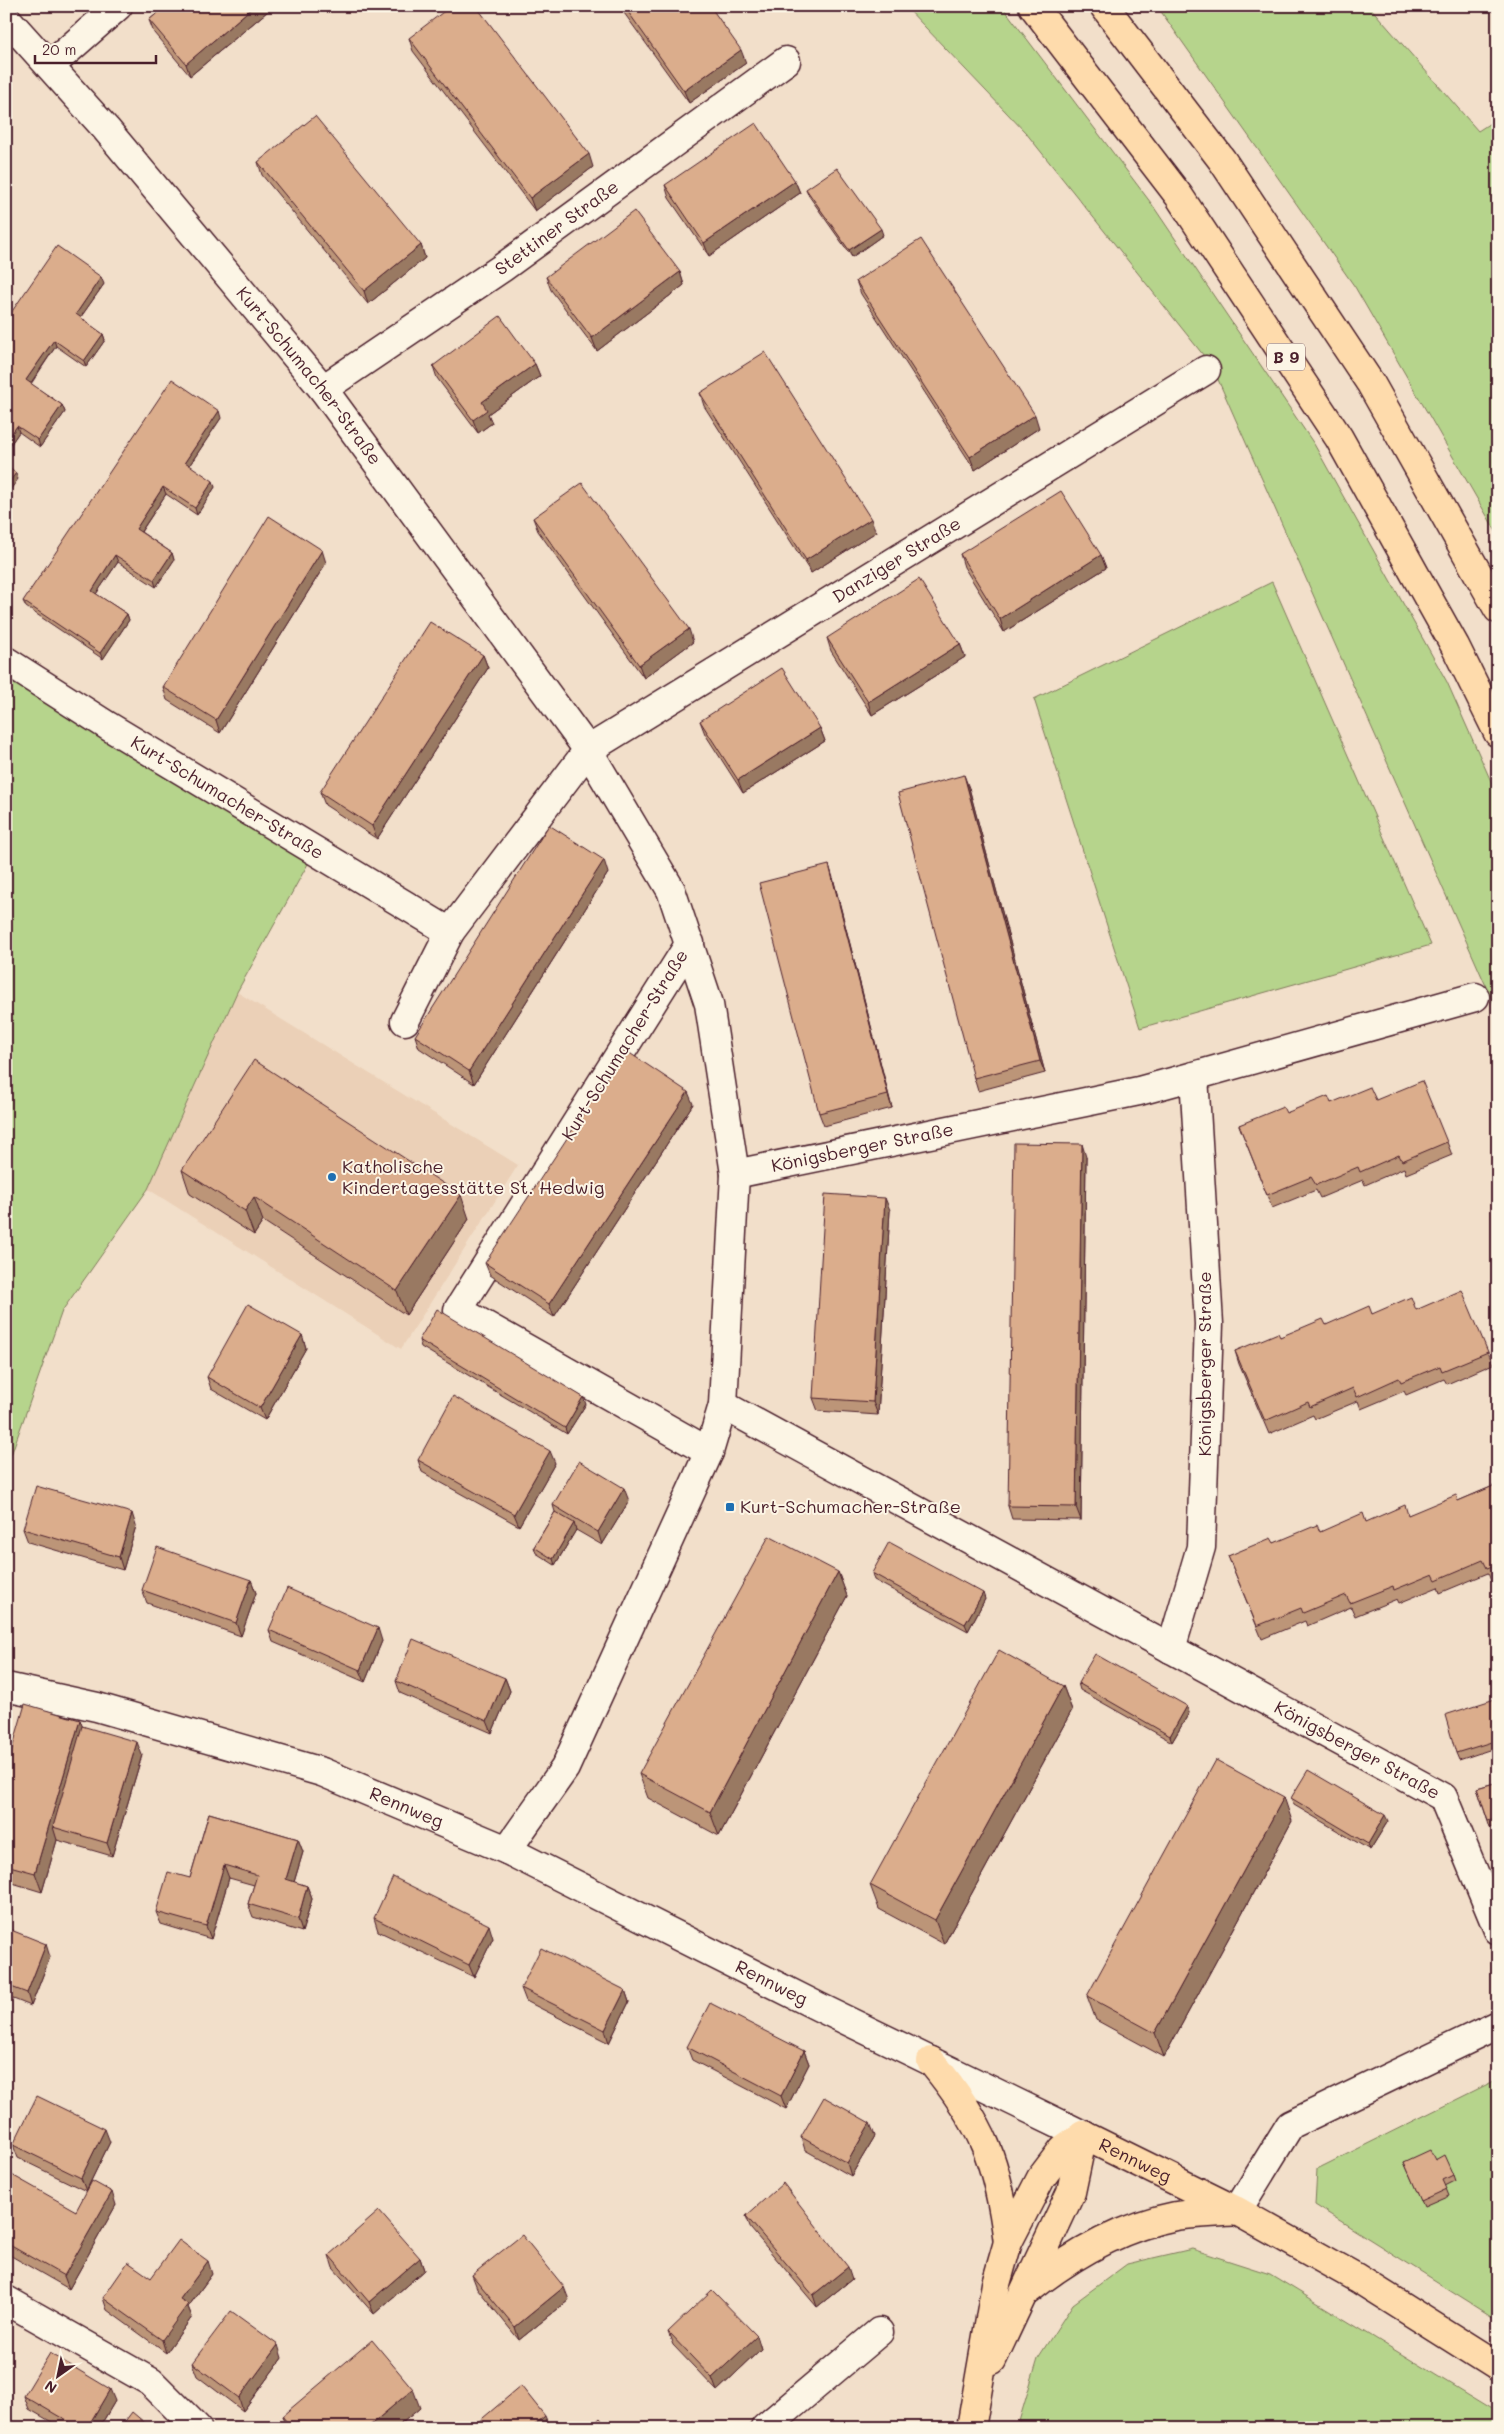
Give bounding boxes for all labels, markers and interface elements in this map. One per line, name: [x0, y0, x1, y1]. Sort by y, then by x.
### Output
scale bar: [35, 32, 156, 64]
text: 20 m: [42, 39, 76, 59]
street label: Stettiner Straße: [490, 174, 623, 280]
street label: Kurt-Schumacher-Straße: [231, 281, 388, 469]
road number: B 9: [1267, 344, 1305, 371]
street label: Danziger Straße: [828, 511, 965, 608]
street label: Kurt-Schumacher-Straße: [127, 730, 329, 864]
street label: Kurt-Schumacher-Straße: [555, 944, 693, 1145]
street label: Königsberger Straße: [769, 1116, 955, 1177]
place label: Katholische Kindertagesstätte St. Hedwig: [342, 1154, 605, 1199]
marker: Katholische Kindertagesstätte St. Hedwig: [326, 1171, 338, 1183]
street label: Königsberger Straße: [1192, 1271, 1216, 1457]
place label: Kurt-Schumacher-Straße: [740, 1494, 961, 1518]
marker: Kurt-Schumacher-Straße: [724, 1501, 736, 1513]
street label: Königsberger Straße: [1270, 1695, 1445, 1804]
street label: Rennweg: [366, 1780, 448, 1833]
street label: Rennweg: [731, 1954, 812, 2010]
street label: Rennweg: [1095, 2132, 1176, 2188]
north arrow: [32, 2352, 82, 2402]
text: N: [41, 2376, 60, 2398]

